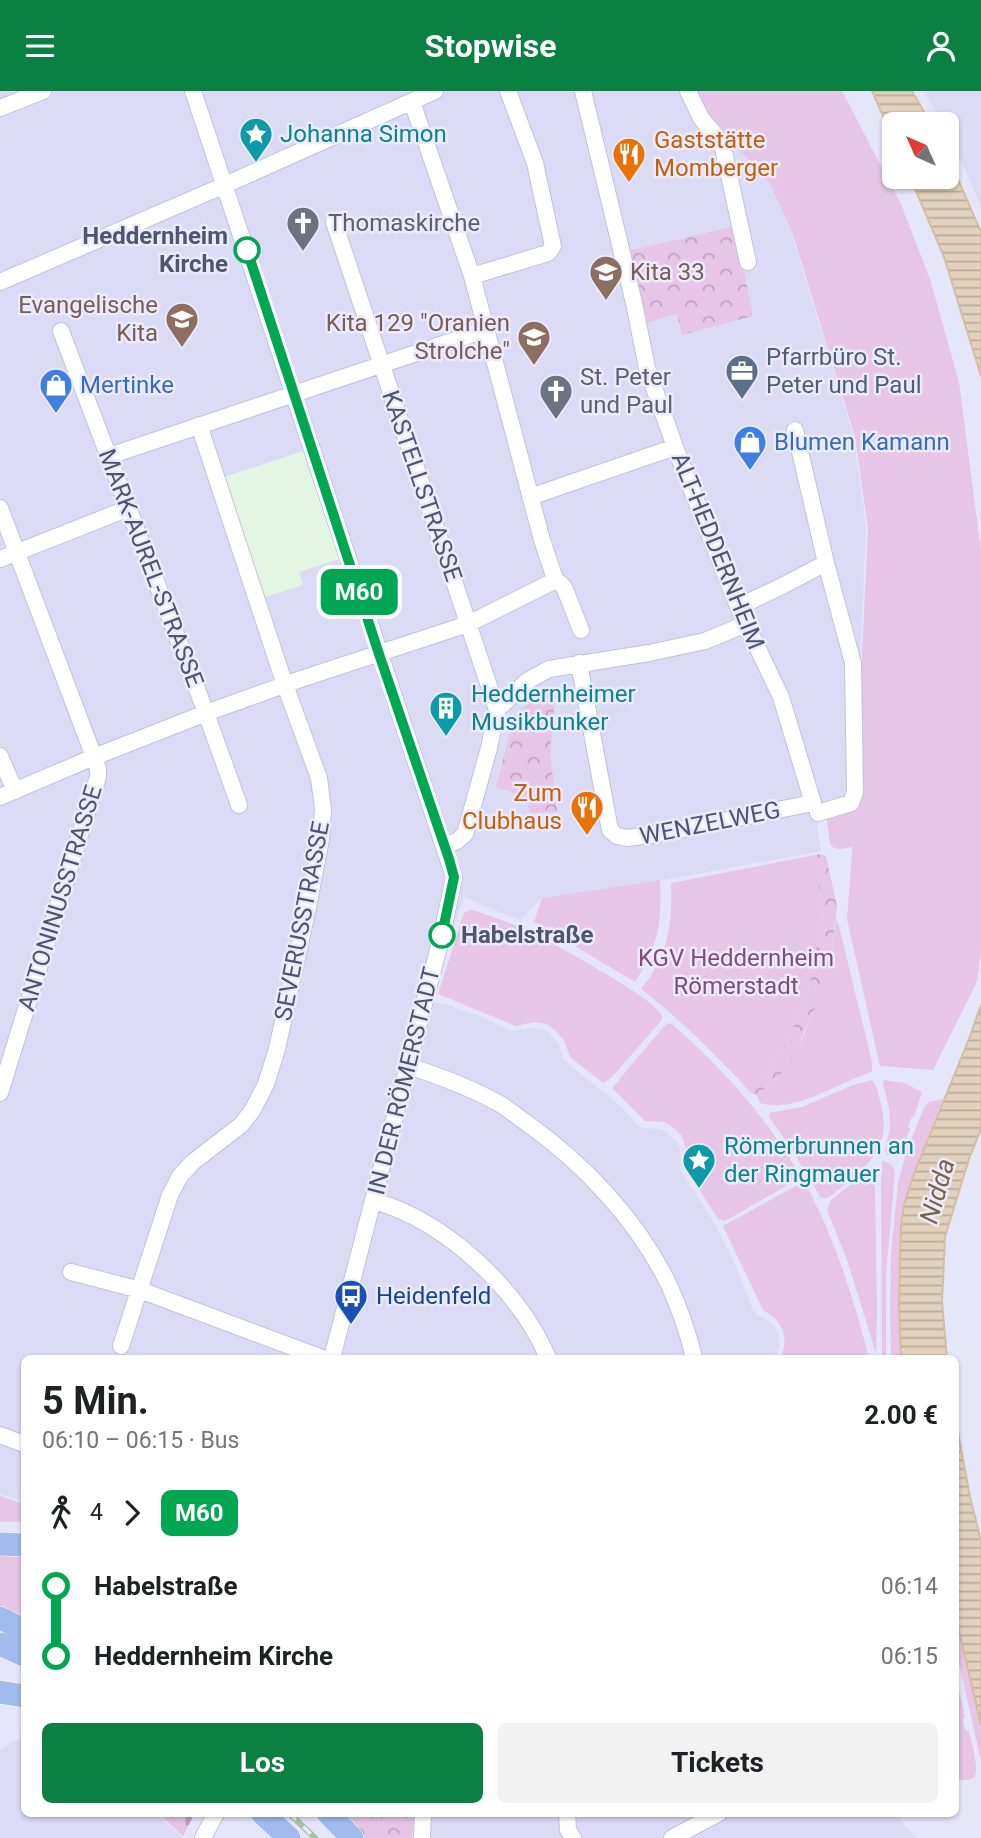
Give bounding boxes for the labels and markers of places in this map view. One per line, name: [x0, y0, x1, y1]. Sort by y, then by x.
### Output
place icon: Johanna Simon: [237, 115, 275, 164]
place label: Johanna Simon: [280, 120, 447, 148]
place label: Gaststätte Momberger: [654, 126, 778, 182]
restaurant icon: Gaststätte Momberger: [610, 135, 648, 184]
church icon: Thomaskirche: [284, 204, 322, 253]
place label: Thomaskirche: [328, 209, 480, 237]
place label: Heddernheim Kirche: [82, 222, 228, 278]
marker: Heddernheim Kirche: [234, 237, 260, 263]
school or university icon: Kita 33: [587, 253, 625, 302]
place label: Kita 33: [630, 258, 705, 286]
place label: Evangelische Kita: [18, 291, 158, 347]
school or university icon: Evangelische Kita: [163, 300, 201, 349]
place label: Kita 129 "Oranien Strolche": [326, 309, 510, 365]
school or university icon: Kita 129 "Oranien Strolche": [515, 318, 553, 367]
place label: Pfarrbüro St. Peter und Paul: [766, 343, 921, 399]
office icon: Pfarrbüro St. Peter und Paul: [723, 352, 761, 401]
place label: St. Peter und Paul: [580, 363, 673, 419]
shop icon: Mertinke: [37, 366, 75, 415]
place label: Mertinke: [80, 371, 174, 399]
church icon: St. Peter und Paul: [537, 372, 575, 421]
shop icon: Blumen Kamann: [731, 423, 769, 472]
place label: Blumen Kamann: [774, 428, 950, 456]
place label: Heddernheimer Musikbunker: [471, 680, 636, 736]
building icon: Heddernheimer Musikbunker: [427, 689, 465, 738]
place label: Zum Clubhaus: [462, 779, 562, 835]
restaurant icon: Zum Clubhaus: [568, 788, 606, 837]
place label: Habelstraße: [461, 921, 593, 949]
marker: Habelstraße: [429, 922, 455, 948]
place label: Römerbrunnen an der Ringmauer: [724, 1132, 914, 1188]
place icon: Römerbrunnen an der Ringmauer: [680, 1141, 718, 1190]
bus stop icon: Heidenfeld: [332, 1277, 370, 1326]
place label: Heidenfeld: [376, 1282, 491, 1310]

